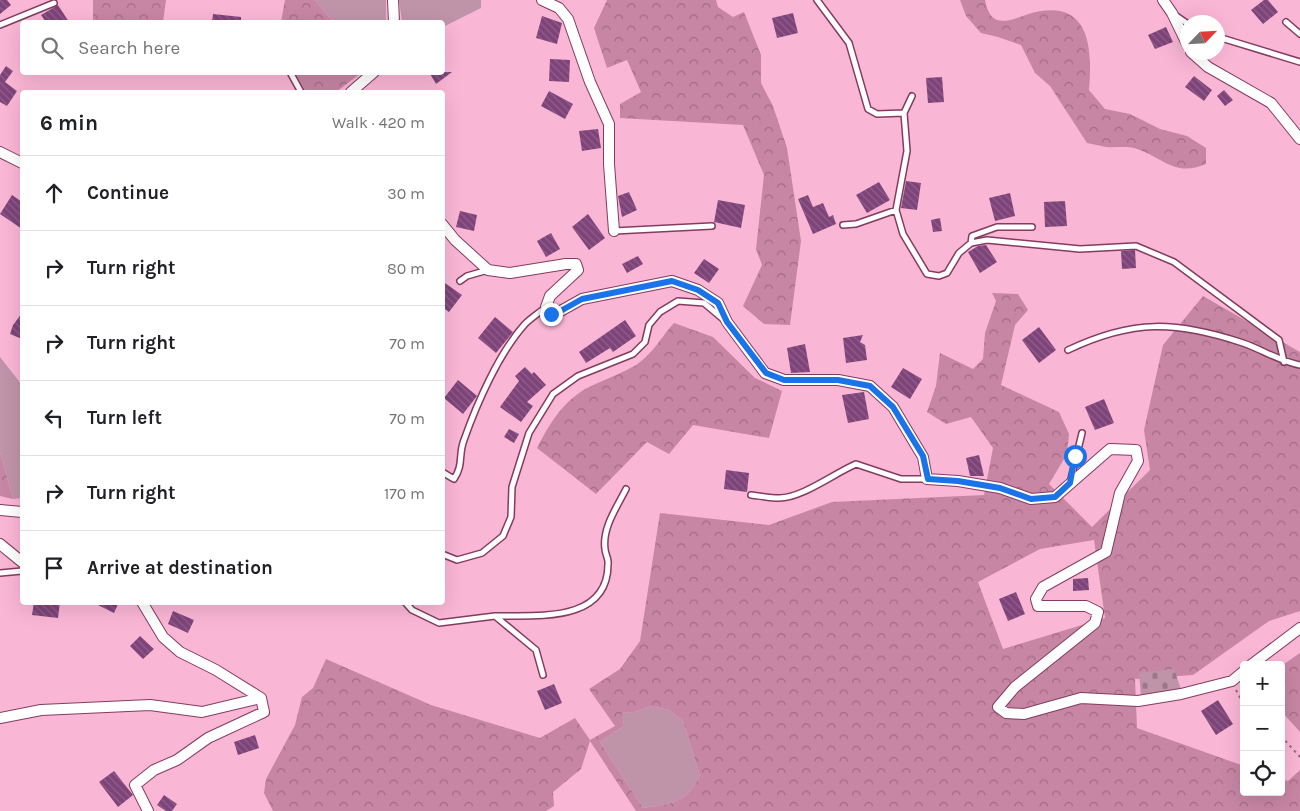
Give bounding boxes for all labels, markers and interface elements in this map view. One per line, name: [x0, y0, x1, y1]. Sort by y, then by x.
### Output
north arrow: [1180, 15, 1225, 60]
search box: [20, 20, 445, 75]
icon: search: [38, 34, 66, 62]
text: Search here: [78, 37, 180, 59]
text: 6 min: [40, 111, 98, 135]
text: Walk · 420 m: [332, 113, 425, 132]
icon: ahead: [40, 179, 68, 207]
text: Continue: [87, 182, 169, 204]
text: 30 m: [387, 184, 425, 203]
icon: right: [40, 254, 68, 282]
text: Turn right: [87, 257, 176, 279]
text: 80 m: [387, 259, 425, 278]
route end: [540, 303, 563, 326]
icon: right: [40, 329, 68, 357]
text: Turn right: [87, 332, 176, 354]
text: 70 m: [389, 334, 425, 353]
icon: left: [40, 404, 68, 432]
text: Turn left: [87, 407, 162, 429]
text: 70 m: [389, 409, 425, 428]
route start: [1064, 445, 1087, 468]
icon: right: [40, 479, 68, 507]
text: Turn right: [87, 482, 176, 504]
text: 170 m: [384, 484, 425, 503]
icon: arrive: [40, 554, 68, 582]
text: Arrive at destination: [87, 557, 273, 579]
map controls: [1240, 661, 1285, 796]
button: +: [1240, 661, 1285, 706]
button: −: [1240, 706, 1285, 751]
button: locate: [1240, 751, 1285, 796]

